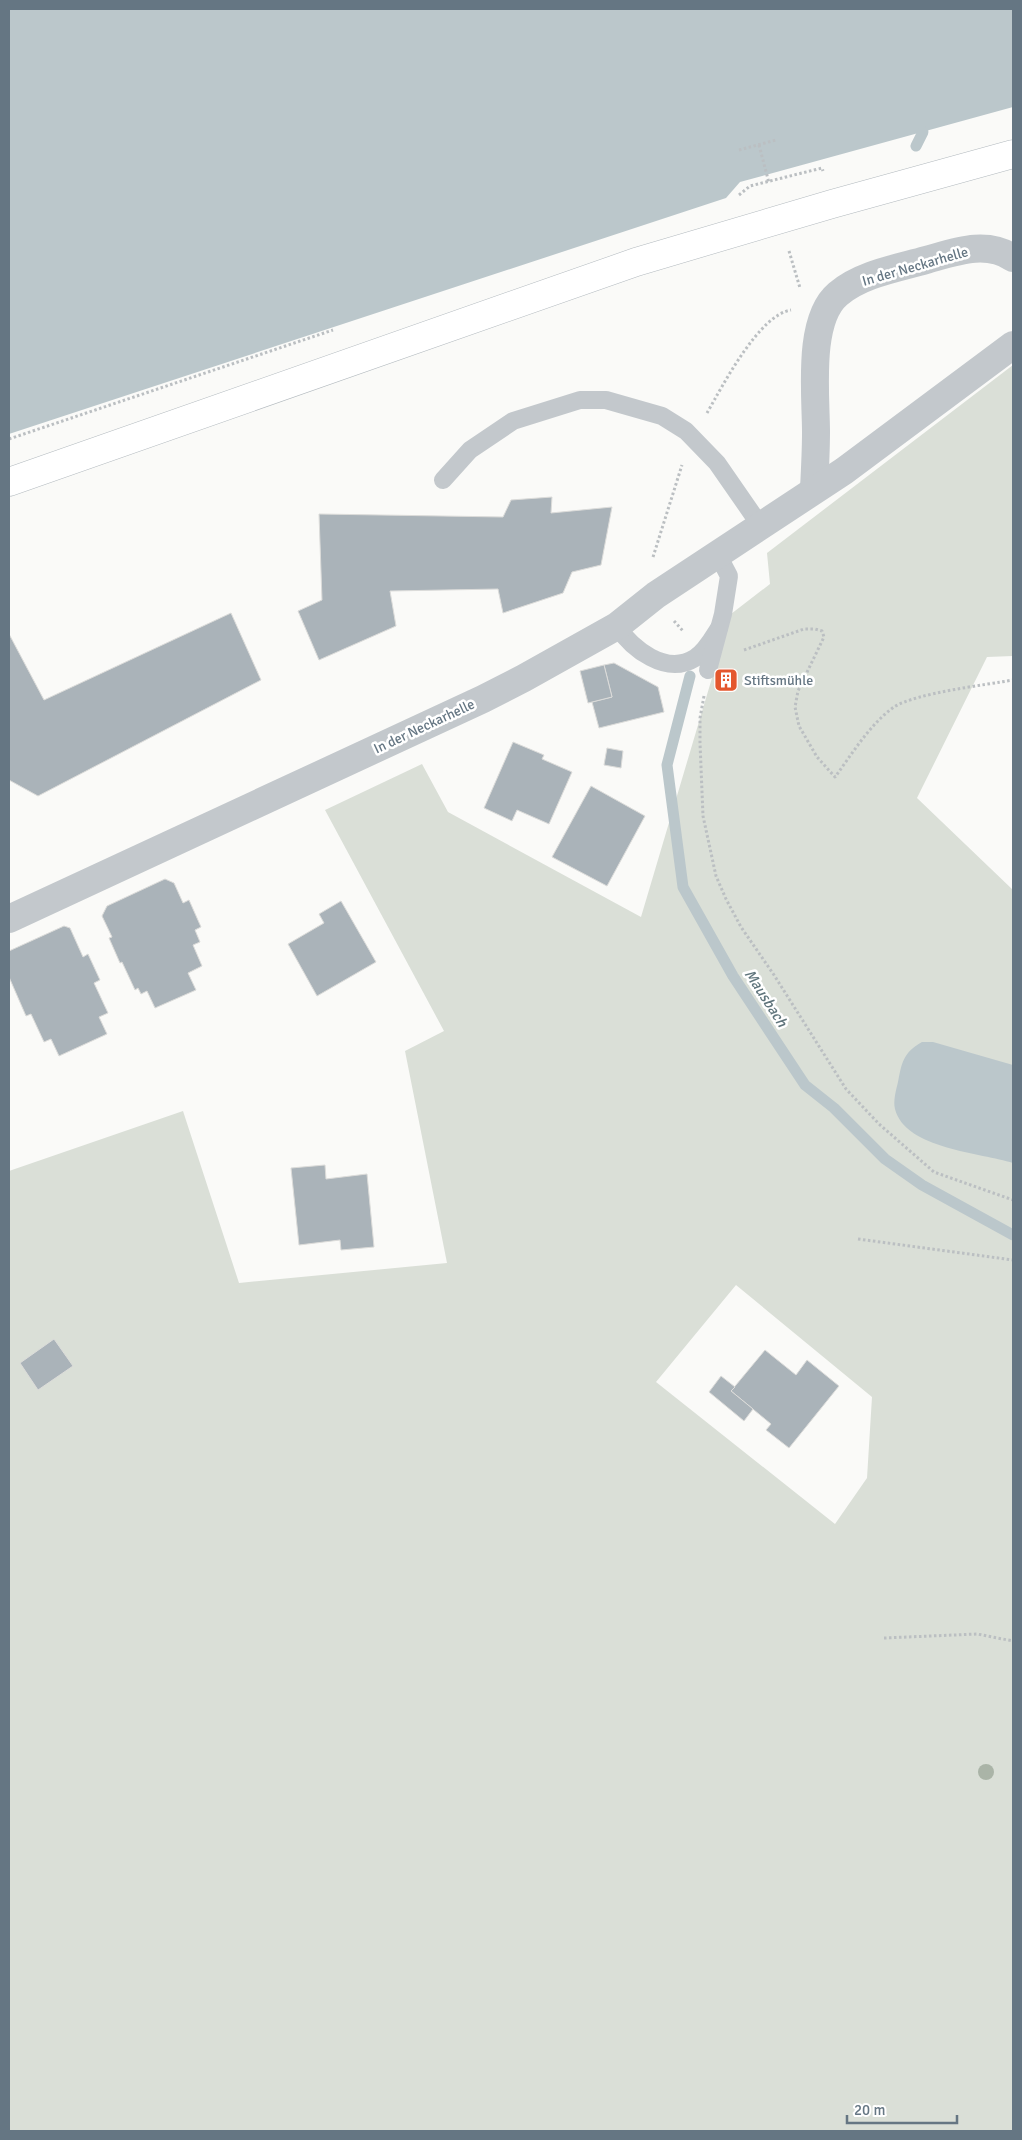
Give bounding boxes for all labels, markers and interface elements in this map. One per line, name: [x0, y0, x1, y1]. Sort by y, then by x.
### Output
street label: In der Neckarhelle: [860, 243, 970, 290]
building icon: Stiftsmühle: [713, 667, 739, 693]
place label: Stiftsmühle: [744, 672, 813, 689]
street label: In der Neckarhelle: [371, 696, 477, 757]
water label: Mausbach: [741, 966, 792, 1031]
scale bar: [847, 2092, 957, 2124]
text: 20 m: [854, 2101, 885, 2119]

